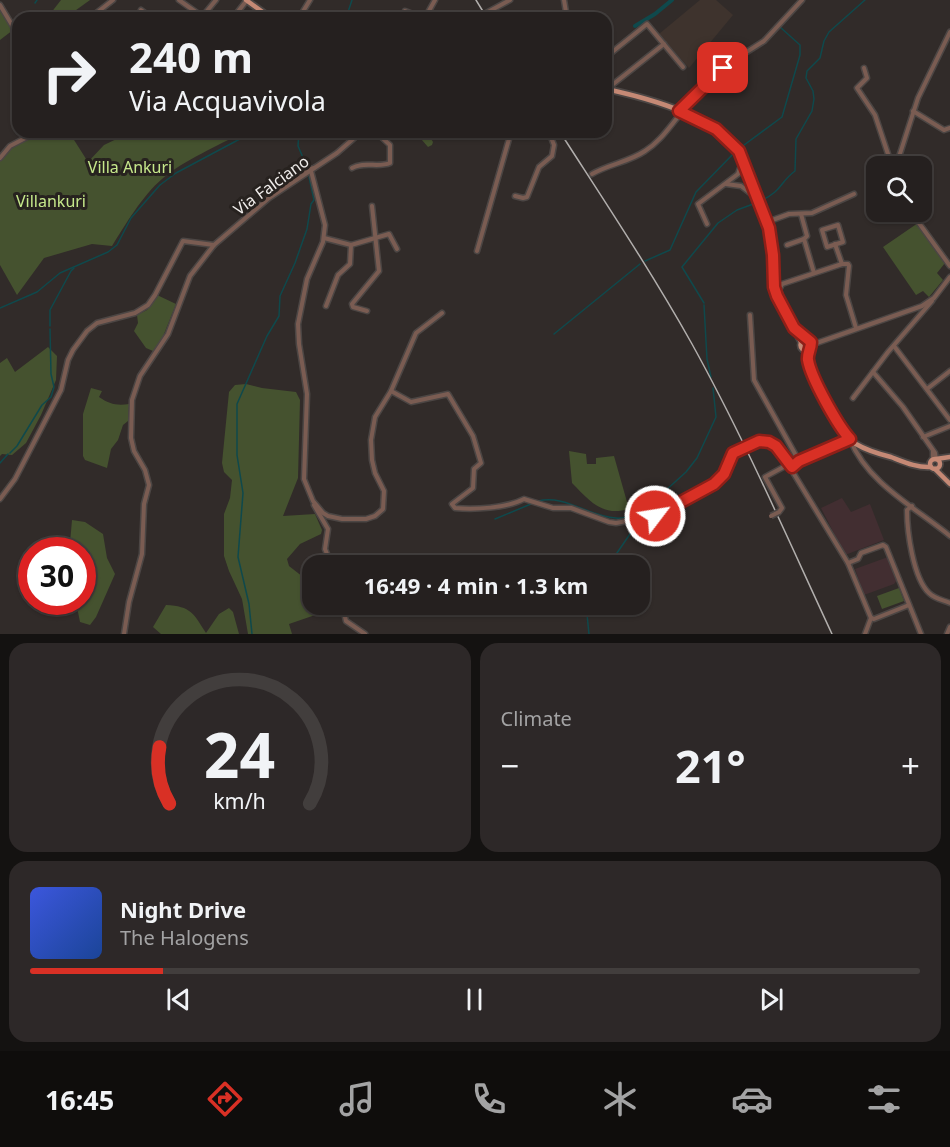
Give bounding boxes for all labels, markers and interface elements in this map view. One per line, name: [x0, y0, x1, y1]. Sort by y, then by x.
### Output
text: 240 m: [129, 28, 253, 85]
icon: right: [30, 36, 108, 114]
pin: [697, 42, 748, 93]
icon: arrive: [706, 51, 739, 84]
text: Via Acquavivola: [129, 82, 326, 119]
street label: Via Falciano: [229, 150, 313, 220]
park label: Villa Ankuri: [88, 156, 172, 178]
map controls: [866, 156, 932, 222]
button: search: [866, 156, 932, 222]
park label: Villankuri: [16, 190, 86, 212]
position arrow: [623, 484, 687, 548]
speed limit sign: 30: [18, 537, 96, 615]
text: 16:49 · 4 min · 1.3 km: [364, 570, 588, 600]
text: Climate: [501, 705, 572, 732]
text: 24: [204, 711, 275, 796]
text: 21°: [675, 735, 746, 796]
text: −: [501, 743, 519, 788]
text: +: [901, 743, 920, 788]
text: km/h: [213, 787, 266, 816]
text: Night Drive: [120, 894, 246, 924]
text: The Halogens: [120, 924, 249, 951]
icon: previous: [162, 983, 195, 1016]
icon: pause: [458, 983, 491, 1016]
icon: next: [755, 983, 788, 1016]
icon: directions: [204, 1078, 246, 1120]
icon: music: [336, 1078, 378, 1120]
icon: phone: [468, 1078, 510, 1120]
icon: climate: [599, 1078, 641, 1120]
icon: car: [731, 1078, 773, 1120]
icon: filters: [863, 1078, 905, 1120]
text: 16:45: [45, 1081, 114, 1118]

